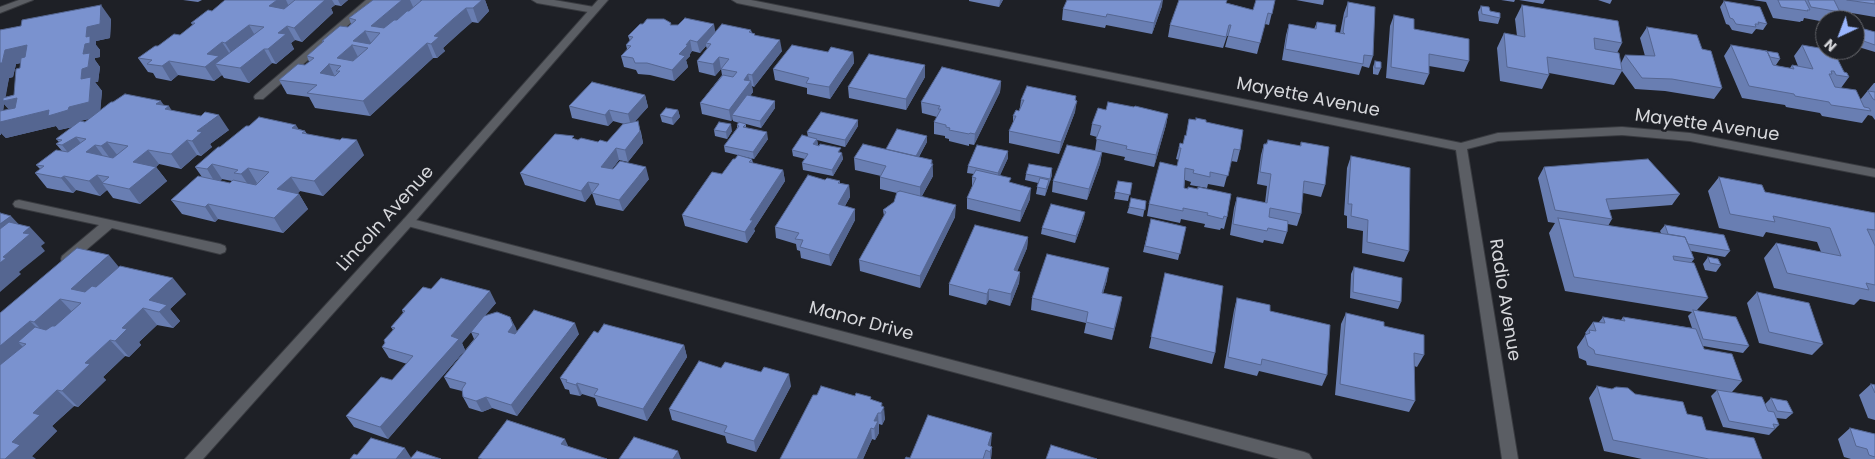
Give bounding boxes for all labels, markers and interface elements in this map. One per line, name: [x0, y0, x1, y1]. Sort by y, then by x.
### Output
north arrow: [1815, 10, 1865, 60]
text: N: [1820, 34, 1841, 56]
street label: Mayette Avenue: [1234, 74, 1382, 122]
street label: Mayette Avenue: [1633, 105, 1781, 147]
street label: Lincoln Avenue: [333, 162, 439, 276]
street label: Radio Avenue: [1484, 237, 1524, 363]
street label: Manor Drive: [806, 298, 916, 346]

